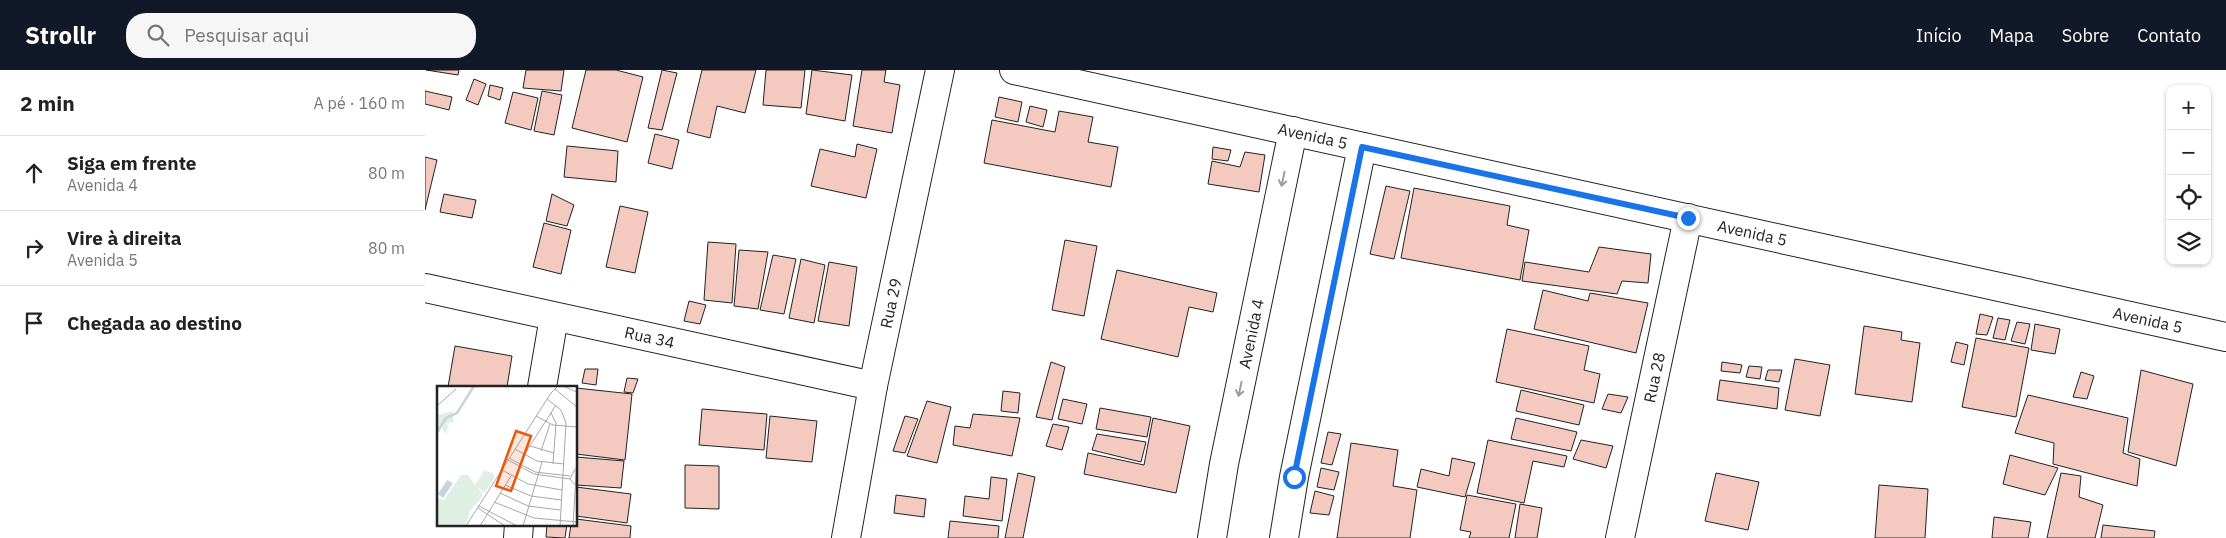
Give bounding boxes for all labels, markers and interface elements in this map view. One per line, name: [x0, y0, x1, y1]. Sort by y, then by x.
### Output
search box: [126, 13, 476, 58]
text: Strollr: [25, 19, 96, 51]
icon: search: [144, 21, 172, 49]
text: Pesquisar aqui: [184, 23, 309, 47]
text: Início: [1916, 24, 1962, 47]
text: Mapa: [1990, 24, 2034, 47]
text: Sobre: [2062, 24, 2109, 47]
text: Contato: [2137, 24, 2201, 47]
map controls: [2166, 85, 2211, 265]
button: +: [2166, 85, 2211, 130]
text: 2 min: [20, 89, 75, 117]
text: A pé · 160 m: [314, 93, 405, 113]
street label: Avenida 5: [1276, 118, 1350, 153]
button: −: [2166, 130, 2211, 175]
text: Siga em frente: [67, 151, 197, 175]
icon: ahead: [20, 159, 48, 187]
text: 80 m: [368, 163, 405, 183]
one-way arrow: [1278, 170, 1287, 186]
text: Avenida 4: [67, 175, 138, 195]
button: locate: [2166, 175, 2211, 220]
route end: [1677, 207, 1700, 230]
street label: Avenida 5: [1716, 215, 1789, 250]
button: layers: [2166, 220, 2211, 265]
text: Vire à direita: [67, 226, 182, 250]
icon: right: [20, 234, 48, 262]
text: 80 m: [368, 238, 405, 258]
text: Avenida 5: [67, 250, 138, 270]
street label: Rua 29: [875, 276, 906, 330]
street label: Avenida 4: [1234, 297, 1268, 370]
street label: Avenida 5: [2111, 302, 2185, 337]
icon: arrive: [20, 309, 48, 337]
text: Chegada ao destino: [67, 311, 242, 335]
street label: Rua 34: [623, 322, 677, 352]
street label: Rua 28: [1639, 351, 1669, 405]
one-way arrow: [1235, 381, 1244, 397]
inset map: [437, 386, 577, 526]
route start: [1283, 466, 1306, 489]

